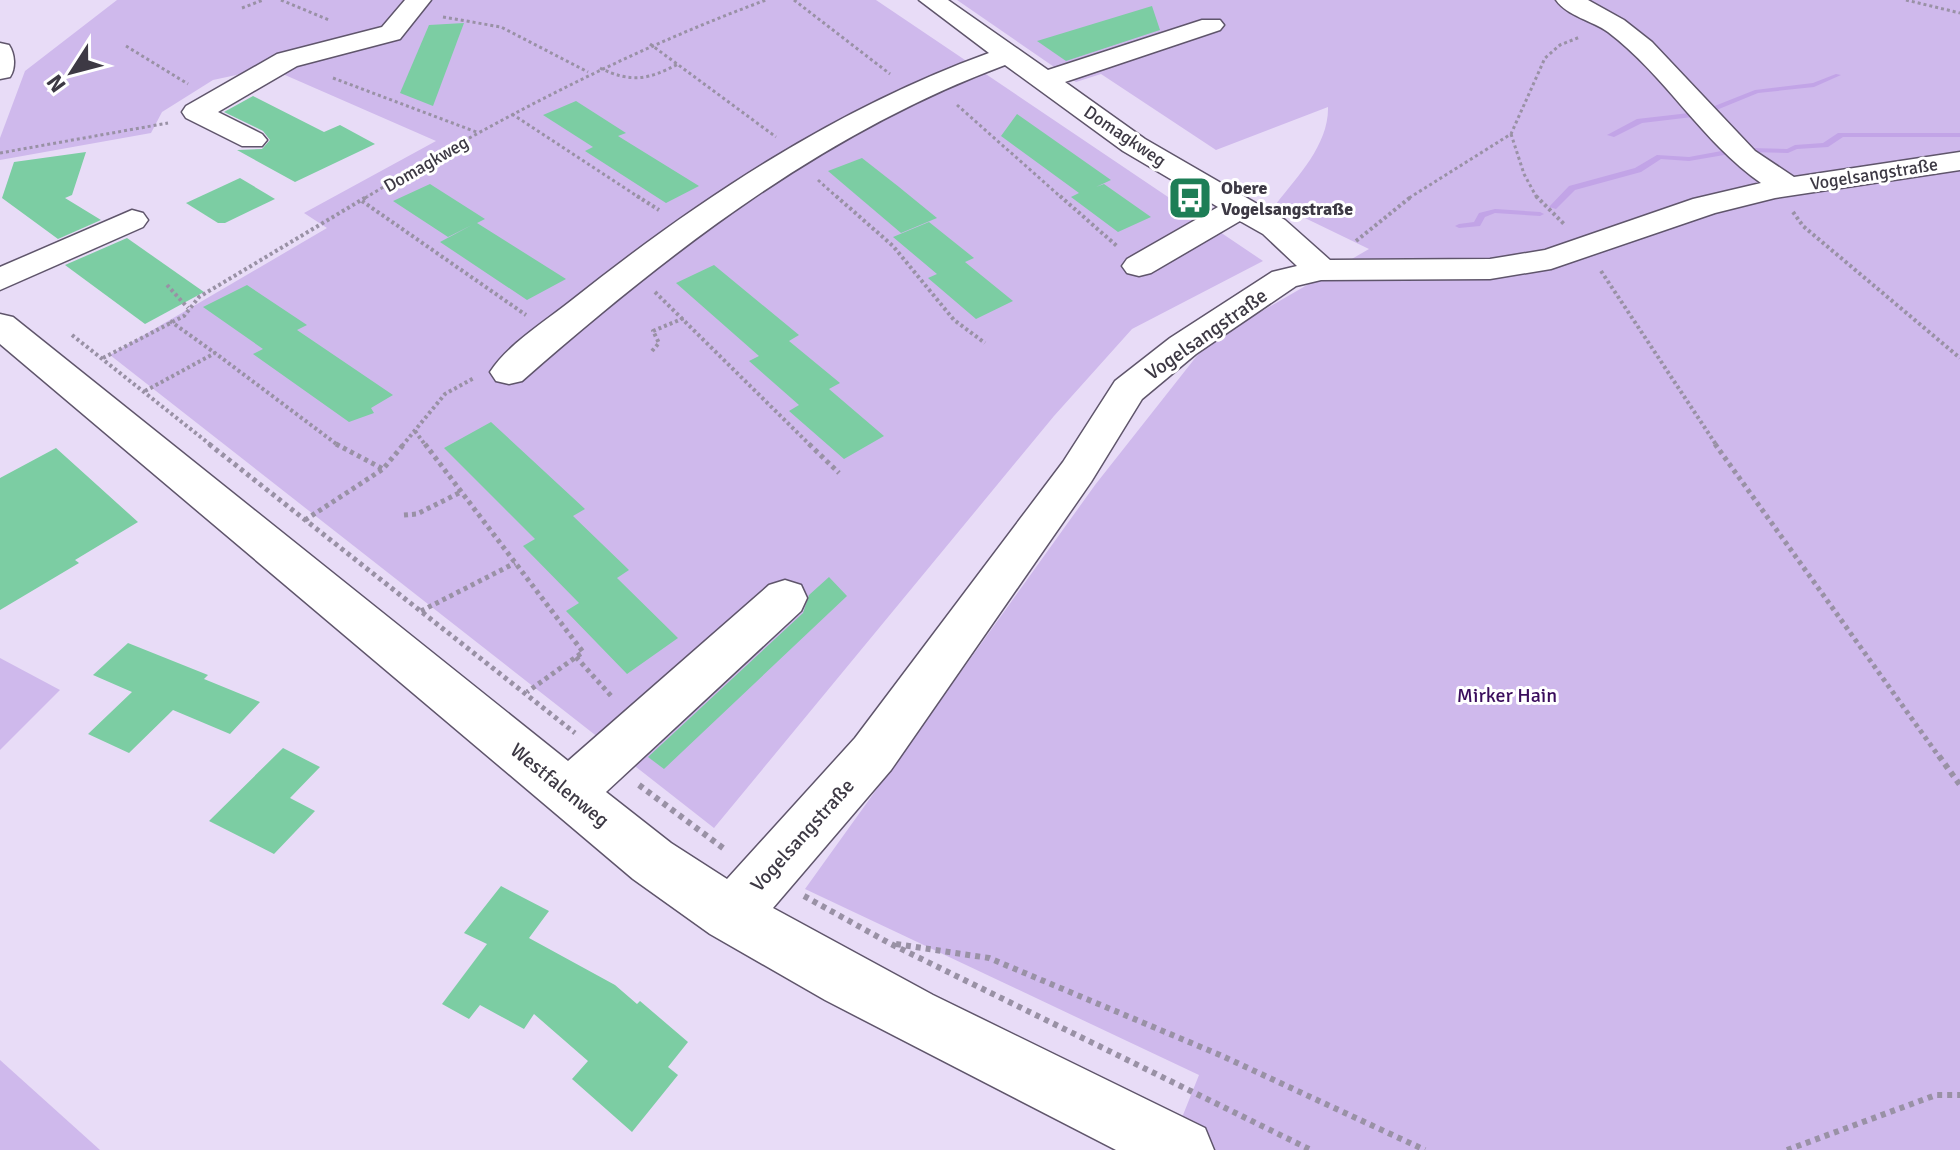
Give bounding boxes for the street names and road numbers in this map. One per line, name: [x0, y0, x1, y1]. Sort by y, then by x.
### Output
street label: Domagkweg: [1080, 101, 1170, 171]
street label: Domagkweg: [380, 131, 472, 197]
street label: Vogelsangstraße: [1809, 153, 1939, 195]
street label: Vogelsangstraße: [1140, 283, 1272, 386]
street label: Westfalenweg: [505, 738, 614, 833]
street label: Vogelsangstraße: [745, 774, 860, 897]

